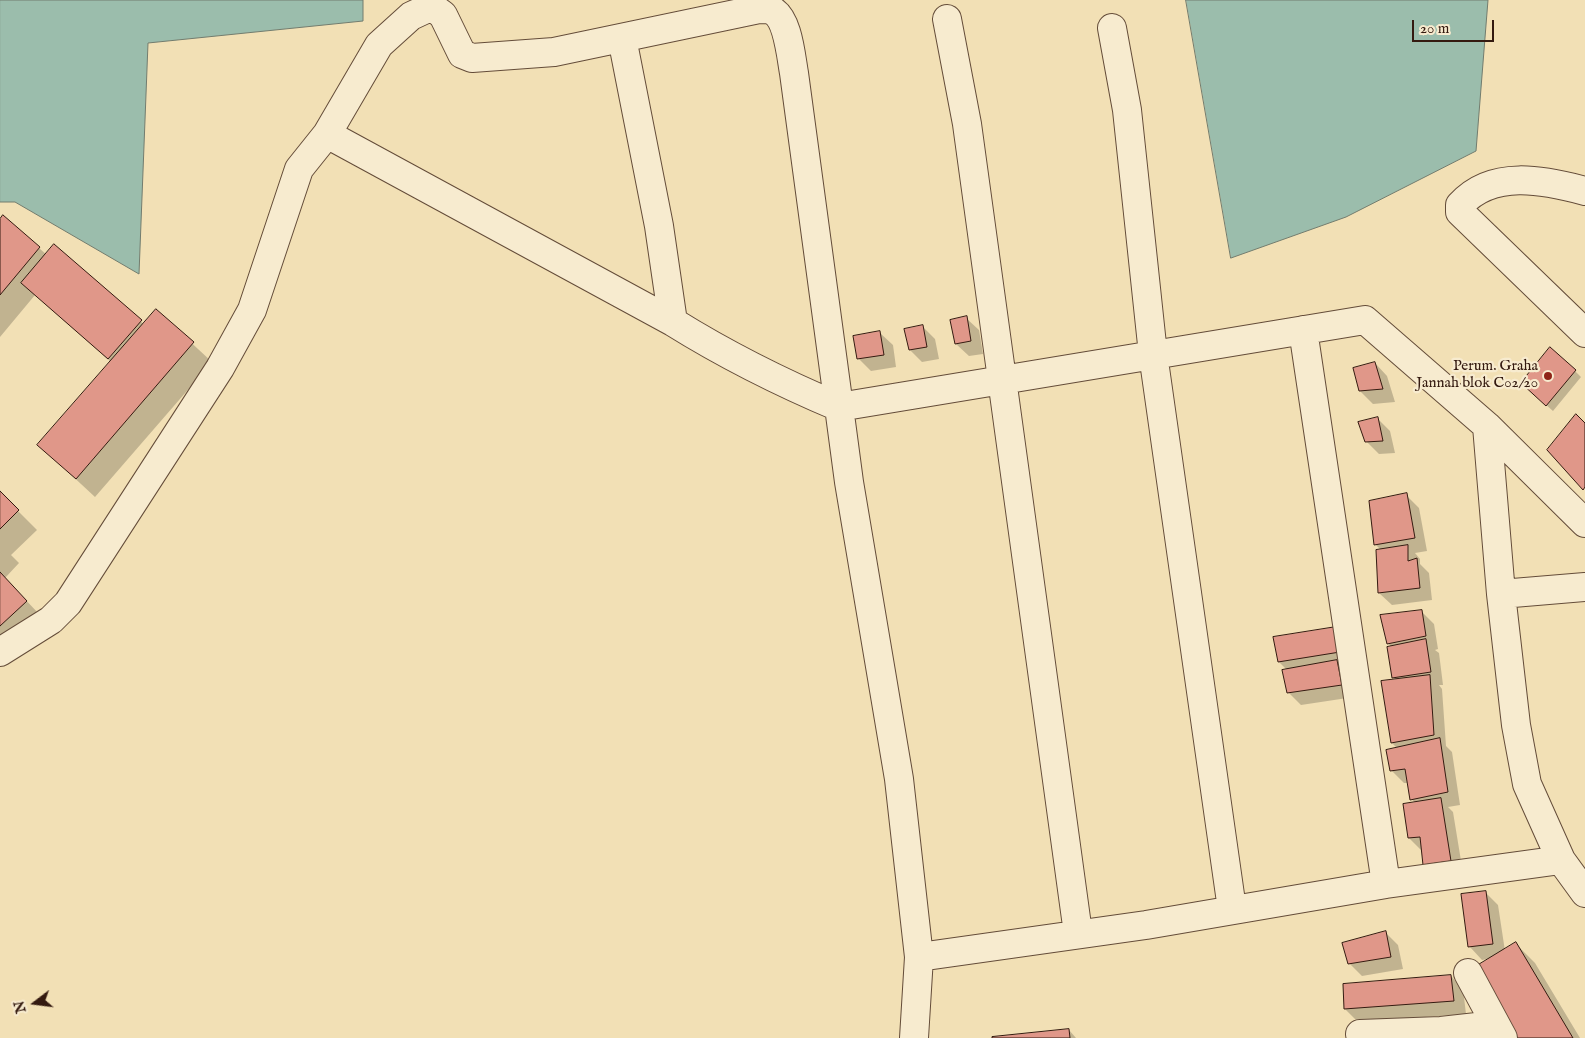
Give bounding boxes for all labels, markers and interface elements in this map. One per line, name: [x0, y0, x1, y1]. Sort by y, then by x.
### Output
scale bar: [1415, 10, 1498, 42]
text: 20 m: [1420, 19, 1449, 38]
place label: Perum. Graha Jannah blok C02/20: [1416, 358, 1538, 393]
marker: Perum. Graha Jannah blok C02/20: [1542, 370, 1554, 382]
north arrow: [10, 978, 60, 1028]
text: N: [10, 999, 31, 1015]

